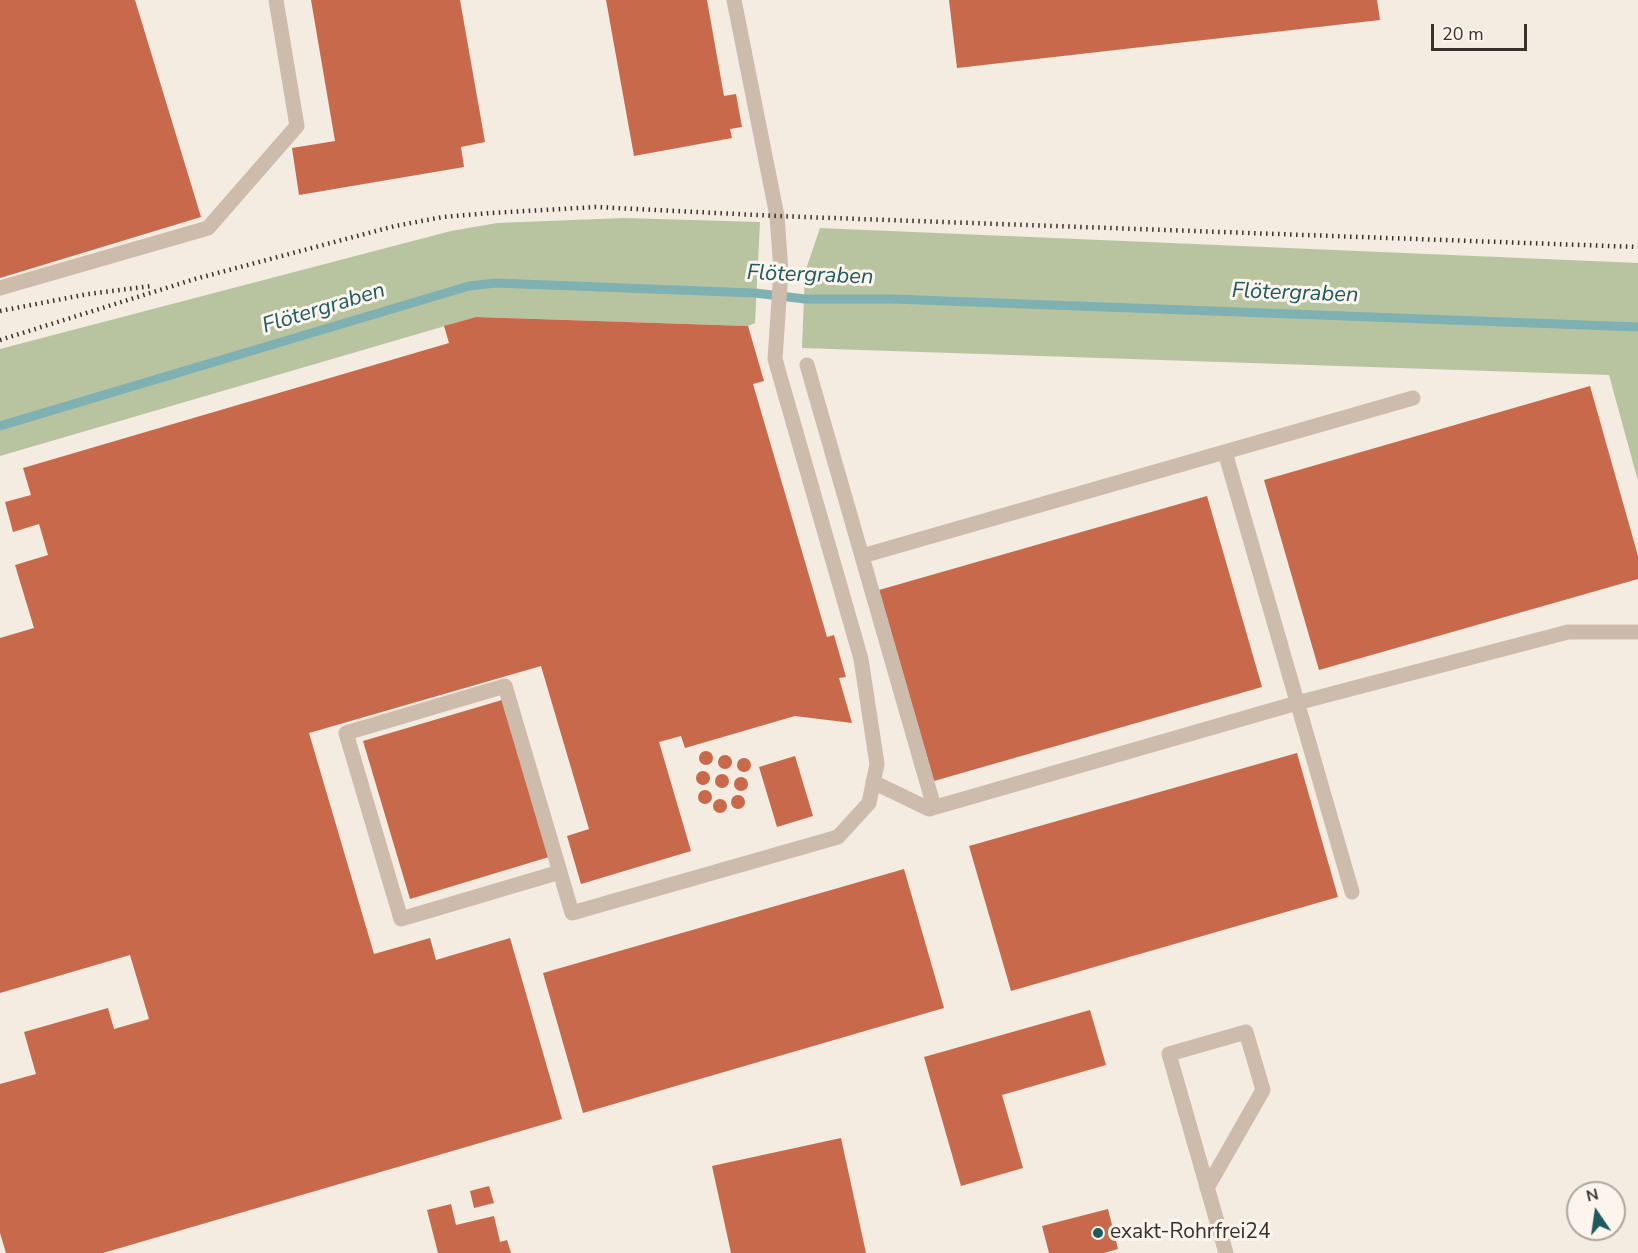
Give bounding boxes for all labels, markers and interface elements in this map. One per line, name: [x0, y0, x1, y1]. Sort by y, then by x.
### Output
scale bar: [1434, 12, 1530, 50]
text: 20 m: [1442, 22, 1484, 46]
water label: Flötergraben: [746, 261, 874, 291]
water label: Flötergraben: [259, 278, 389, 340]
water label: Flötergraben: [1231, 279, 1359, 309]
north arrow: [1566, 1181, 1626, 1241]
text: N: [1584, 1183, 1601, 1207]
place label: exakt-Rohrfrei24: [1110, 1220, 1271, 1246]
marker: exakt-Rohrfrei24: [1091, 1226, 1105, 1240]

